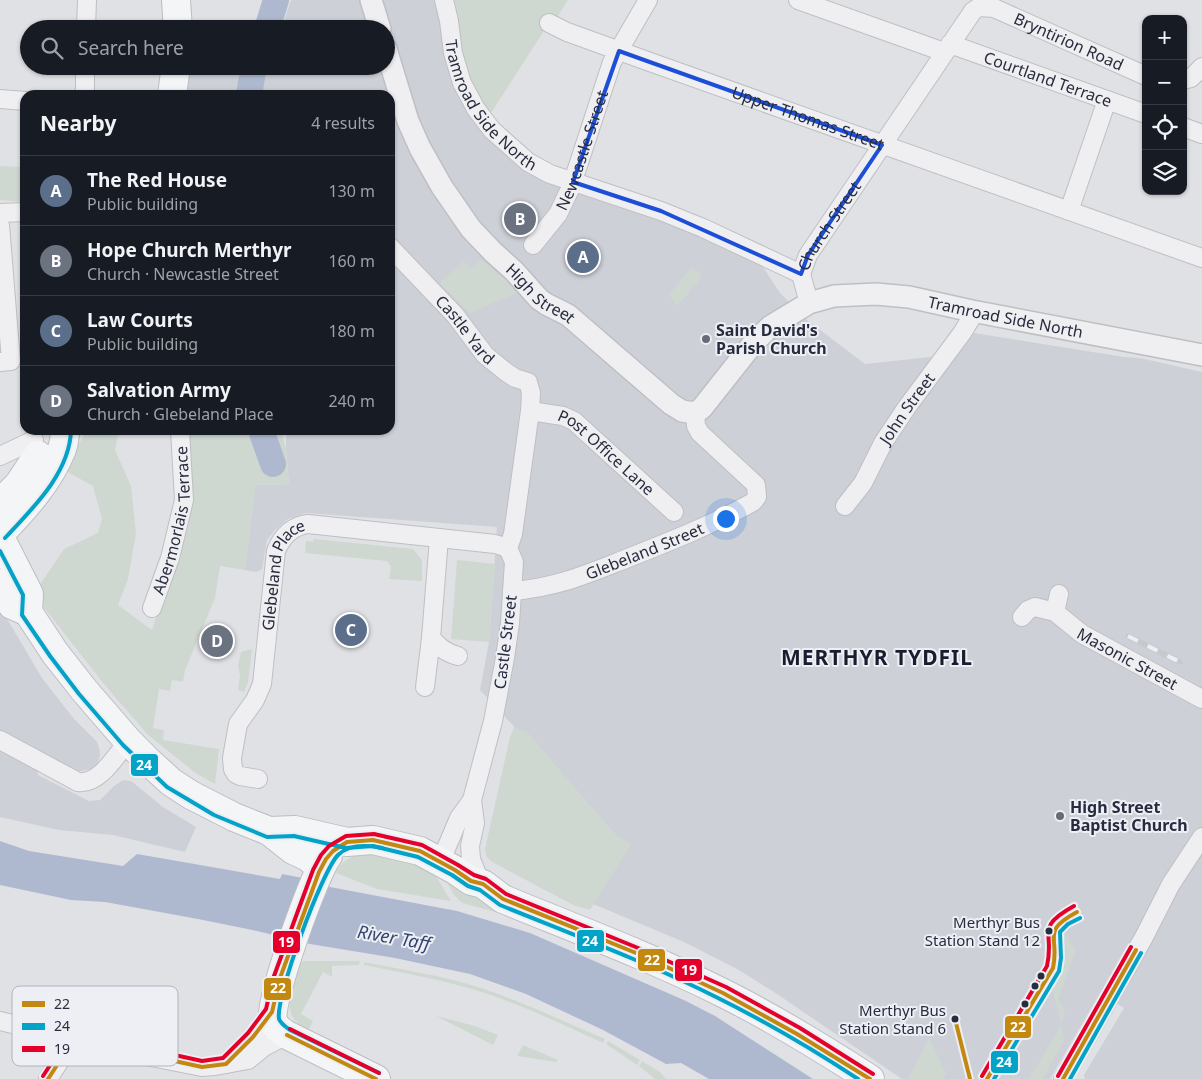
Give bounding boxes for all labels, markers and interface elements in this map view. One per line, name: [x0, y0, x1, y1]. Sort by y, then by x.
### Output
street label: Bryntirion Road: [1010, 7, 1127, 76]
map controls: [1142, 15, 1187, 195]
button: +: [1142, 15, 1187, 60]
search box: [20, 20, 395, 75]
icon: search: [38, 34, 66, 62]
text: Search here: [78, 35, 184, 61]
street label: Tramroad Side North: [440, 38, 541, 176]
street label: Courtland Terrace: [981, 46, 1115, 112]
button: −: [1142, 60, 1187, 105]
street label: Upper Thomas Street: [729, 81, 887, 155]
street label: Newcastle Street: [550, 87, 613, 214]
button: locate: [1142, 105, 1187, 150]
text: Nearby: [40, 109, 116, 137]
text: 4 results: [311, 112, 375, 134]
button: layers: [1142, 150, 1187, 195]
text: The Red House: [87, 167, 227, 193]
street label: Church Street: [792, 177, 866, 274]
text: A: [50, 180, 62, 202]
text: 130 m: [328, 180, 375, 202]
text: Public building: [87, 193, 198, 215]
pin: B: [504, 200, 536, 238]
text: Hope Church Merthyr: [87, 237, 292, 263]
pin: A: [567, 238, 599, 276]
text: B: [51, 250, 61, 272]
text: 160 m: [328, 250, 375, 272]
street label: High Street: [501, 258, 580, 328]
text: Church · Newcastle Street: [87, 263, 279, 285]
street label: Castle Yard: [431, 290, 499, 370]
street label: Tramroad Side North: [926, 291, 1085, 343]
text: Law Courts: [87, 307, 193, 333]
place label: Saint David's Parish Church: [716, 319, 827, 359]
text: C: [51, 320, 61, 342]
text: 180 m: [328, 320, 375, 342]
text: Public building: [87, 333, 198, 355]
marker: Saint David's Parish Church: [700, 333, 712, 345]
street label: John Street: [873, 368, 940, 450]
text: Salvation Army: [87, 377, 231, 403]
text: D: [50, 390, 62, 412]
text: 240 m: [328, 390, 375, 412]
text: Church · Glebeland Place: [87, 403, 274, 425]
street label: Post Office Lane: [555, 404, 659, 500]
street label: Abermorlais Terrace: [147, 446, 195, 597]
your location: [713, 506, 739, 532]
street label: Glebeland Place: [257, 514, 308, 632]
street label: Glebeland Street: [582, 517, 707, 585]
street label: Castle Street: [488, 594, 522, 690]
pin: C: [335, 611, 367, 649]
pin: D: [201, 622, 233, 660]
street label: Masonic Street: [1073, 622, 1182, 695]
district label: MERTHYR TYDFIL: [781, 643, 973, 671]
line badge: 24: [130, 753, 159, 777]
text: 24: [136, 755, 152, 774]
place label: High Street Baptist Church: [1070, 796, 1188, 836]
marker: High Street Baptist Church: [1054, 810, 1066, 822]
place label: Merthyr Bus Station Stand 12: [925, 912, 1040, 950]
water label: River Taff: [356, 919, 435, 956]
marker: Merthyr Bus Station Stand 12: [1044, 926, 1054, 936]
line badge: 24: [576, 929, 605, 953]
line badge: 19: [272, 930, 301, 954]
text: 24: [582, 931, 598, 950]
text: 19: [278, 932, 294, 951]
line badge: 22: [637, 948, 666, 972]
text: 22: [644, 950, 660, 969]
line badge: 19: [674, 958, 703, 982]
text: 19: [681, 960, 697, 979]
unlabelled marker: [1036, 971, 1046, 981]
line badge: 22: [263, 977, 292, 1001]
text: 22: [270, 978, 286, 997]
unlabelled marker: [1030, 981, 1040, 991]
legend: [12, 986, 178, 1066]
text: 22: [54, 994, 70, 1013]
unlabelled marker: [1020, 999, 1030, 1009]
place label: Merthyr Bus Station Stand 6: [839, 1000, 946, 1038]
marker: Merthyr Bus Station Stand 6: [950, 1014, 960, 1024]
line badge: 22: [1004, 1015, 1032, 1039]
text: 24: [54, 1016, 70, 1035]
text: 22: [1010, 1017, 1026, 1036]
text: 19: [54, 1039, 70, 1058]
line badge: 24: [990, 1050, 1019, 1074]
text: 24: [996, 1052, 1012, 1071]

